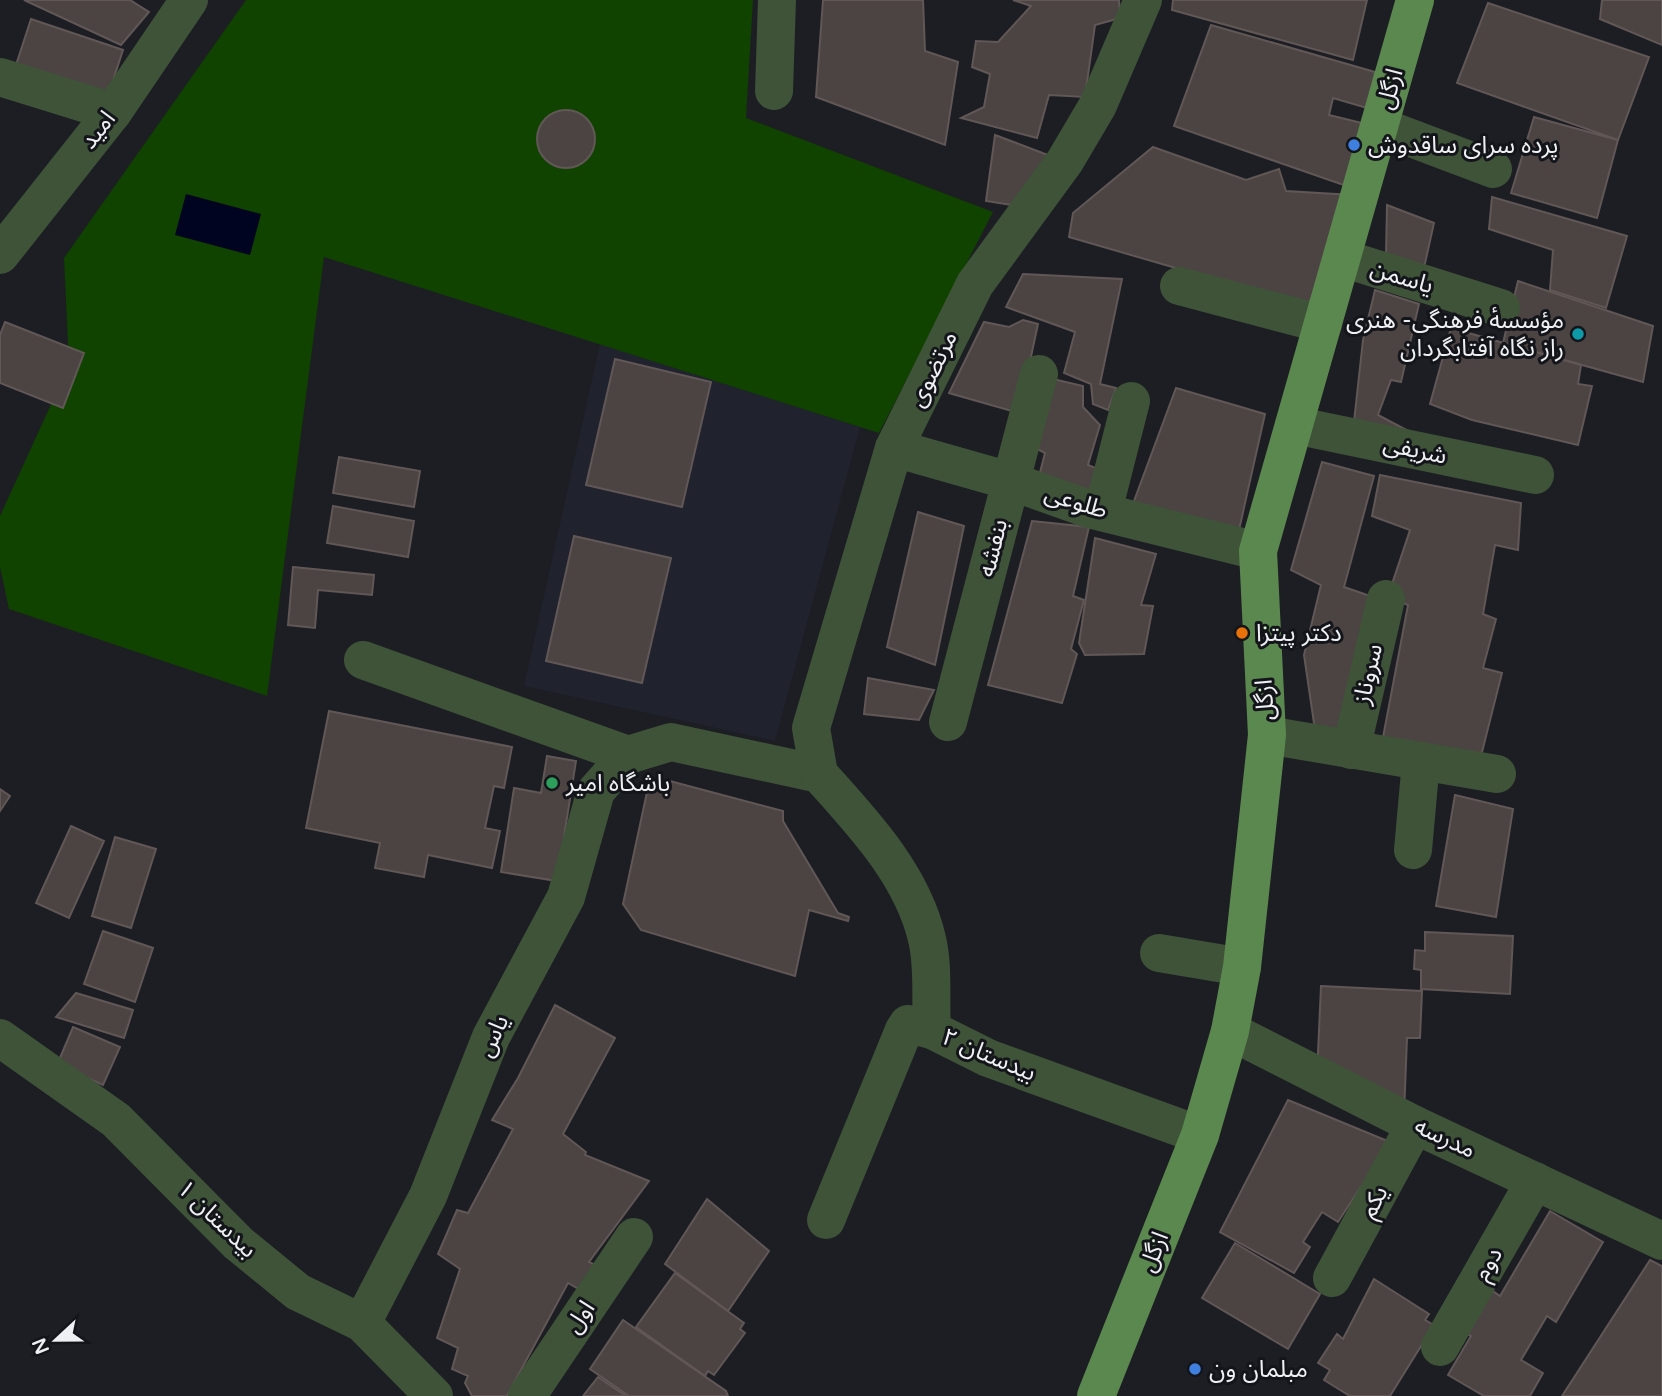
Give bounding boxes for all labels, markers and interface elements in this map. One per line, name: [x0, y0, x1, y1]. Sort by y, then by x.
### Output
street label: ازگل: [1370, 65, 1410, 113]
street label: امید: [74, 105, 122, 155]
place label: پرده سرای ساقدوش: [1368, 131, 1558, 160]
marker: پرده سرای ساقدوش: [1346, 137, 1362, 153]
street label: یاسمن: [1367, 254, 1437, 300]
place label: مؤسسۀ فرهنگی- هنری راز نگاه آفتابگردان: [1346, 306, 1564, 363]
street label: مرتضوی: [902, 326, 964, 412]
marker: مؤسسۀ فرهنگی- هنری راز نگاه آفتابگردان: [1570, 326, 1586, 342]
street label: شریفی: [1381, 429, 1449, 471]
street label: طلوعی: [1041, 479, 1111, 525]
street label: بنفشه: [972, 516, 1014, 580]
place label: دکتر پیتزا: [1256, 619, 1342, 648]
marker: دکتر پیتزا: [1234, 625, 1250, 641]
street label: سروناز: [1347, 641, 1389, 708]
street label: ازگل: [1249, 679, 1281, 721]
place label: باشگاه امیر: [565, 769, 670, 798]
marker: باشگاه امیر: [544, 775, 560, 791]
street label: یاس: [471, 1010, 515, 1062]
street label: بیدستان ۲: [938, 1022, 1040, 1088]
street label: مدرسه: [1410, 1111, 1480, 1165]
street label: بیدستان ۱: [171, 1174, 263, 1264]
street label: یکم: [1353, 1181, 1396, 1224]
street label: ازگل: [1133, 1228, 1175, 1276]
street label: دوم: [1467, 1242, 1512, 1287]
street label: اول: [559, 1295, 601, 1339]
north arrow: [21, 1305, 91, 1375]
text: N: [28, 1335, 54, 1357]
place label: مبلمان ون: [1209, 1355, 1308, 1384]
marker: مبلمان ون: [1187, 1361, 1203, 1377]

